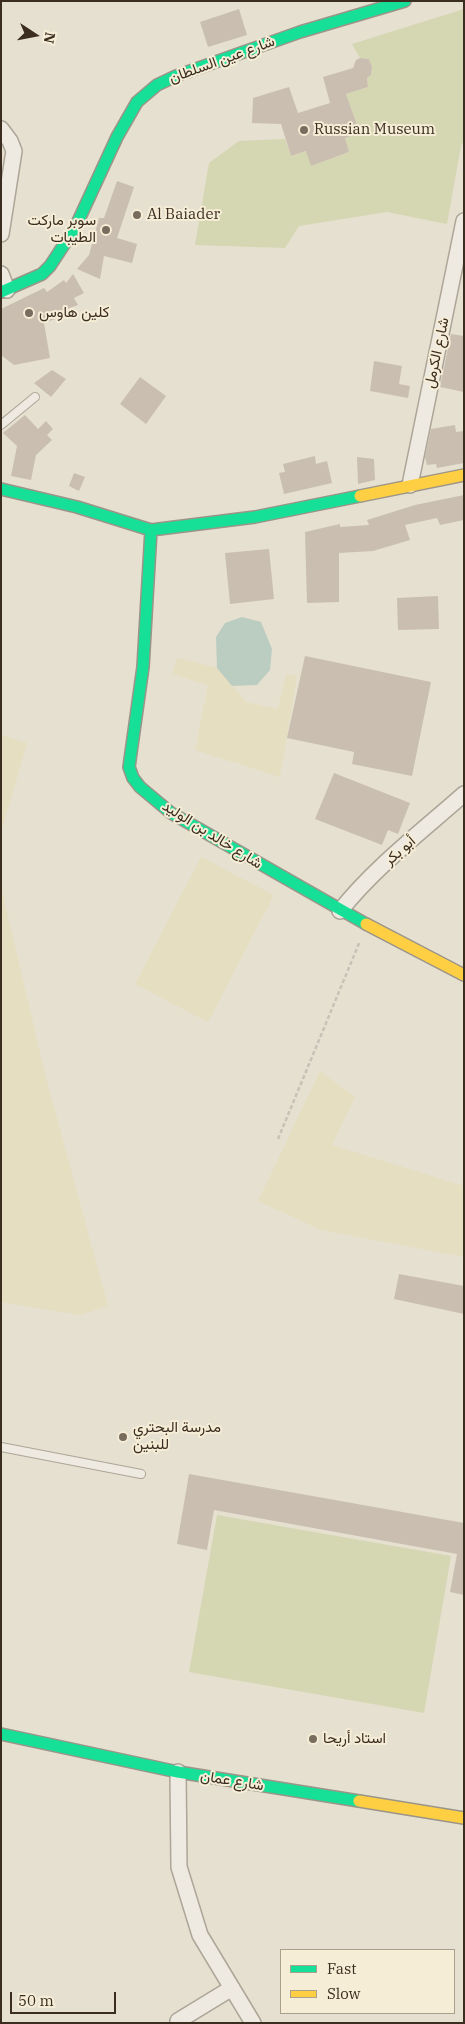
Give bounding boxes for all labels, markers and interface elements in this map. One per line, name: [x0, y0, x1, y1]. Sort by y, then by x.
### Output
north arrow: [10, 10, 60, 60]
text: N: [40, 31, 60, 45]
street label: شارع عين السلطان: [167, 33, 277, 87]
place label: Russian Museum: [314, 121, 435, 139]
marker: Russian Museum: [298, 124, 310, 136]
place label: Al Baiader: [147, 206, 220, 224]
marker: Al Baiader: [131, 209, 143, 221]
place label: سوبر ماركت الطيبات: [28, 212, 96, 247]
marker: سوبر ماركت الطيبات: [100, 224, 112, 236]
place label: كلين هاوس: [39, 304, 109, 322]
marker: كلين هاوس: [23, 307, 35, 319]
street label: شارع الكرمل: [421, 316, 453, 390]
street label: شارع خالد بن الوليد: [159, 797, 265, 873]
street label: أبو بكر: [381, 832, 419, 870]
place label: مدرسة البحتري للبنين: [133, 1419, 221, 1454]
marker: مدرسة البحتري للبنين: [117, 1431, 129, 1443]
place label: استاد أريحا: [323, 1730, 386, 1748]
marker: استاد أريحا: [307, 1733, 319, 1745]
street label: شارع عمان: [199, 1767, 265, 1795]
legend: [280, 1949, 455, 2014]
text: Fast: [327, 1959, 357, 1978]
scale bar: [12, 1982, 119, 2014]
text: Slow: [327, 1984, 360, 2003]
text: 50 m: [18, 1991, 54, 2010]

